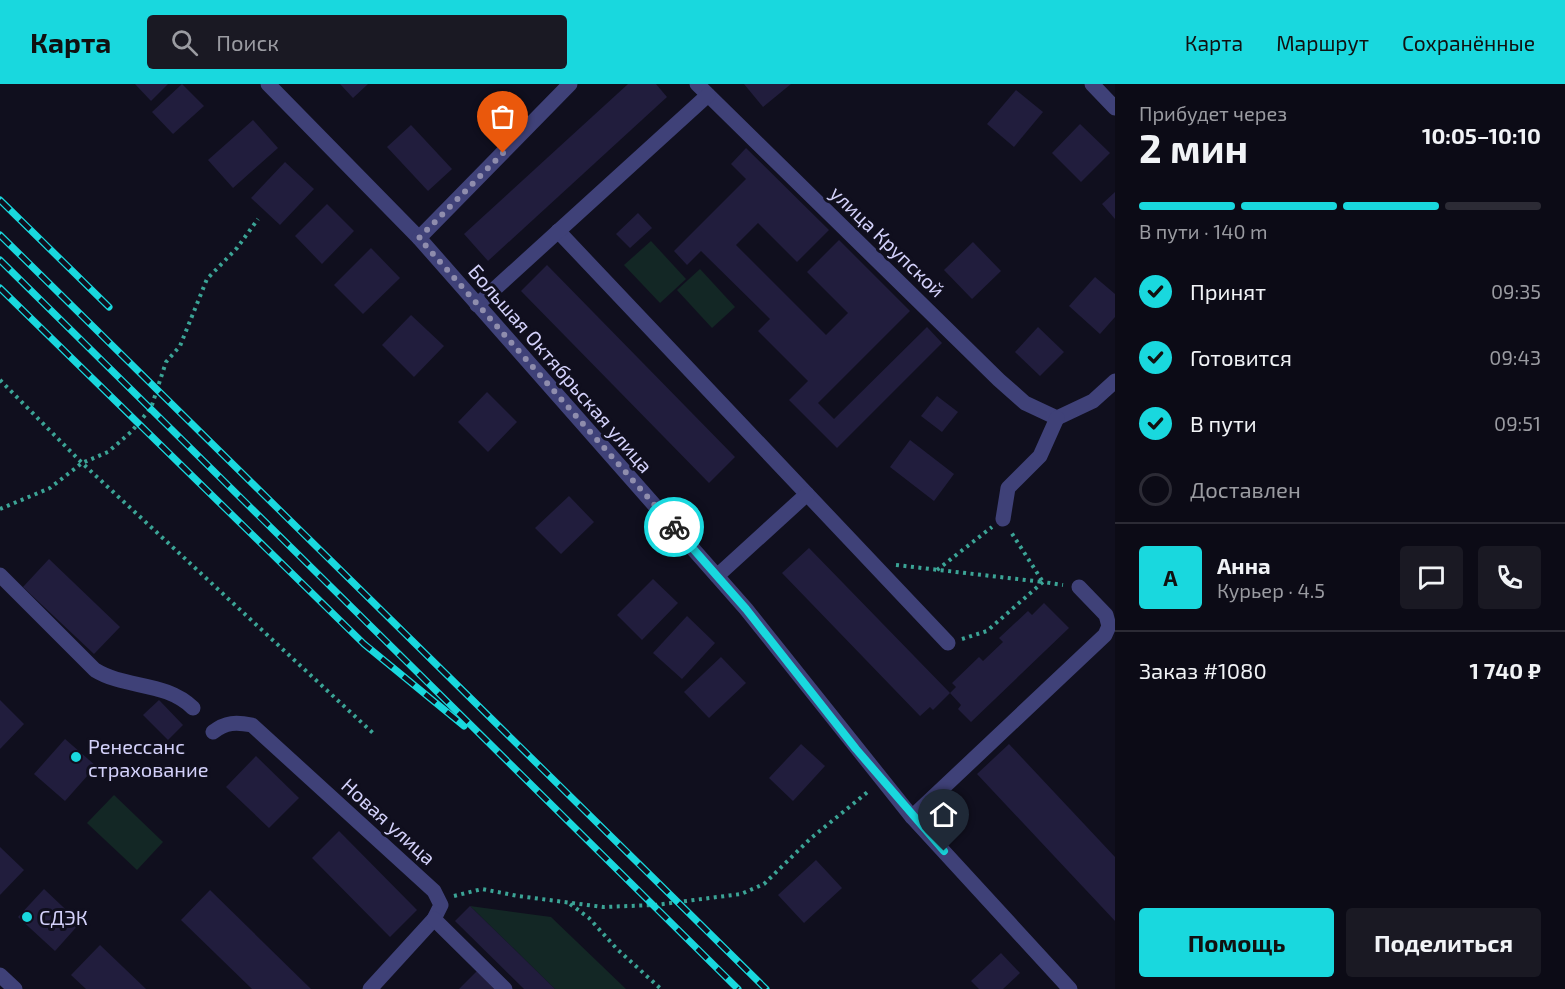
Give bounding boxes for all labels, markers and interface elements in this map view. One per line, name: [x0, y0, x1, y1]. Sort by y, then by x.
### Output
search box: [147, 15, 567, 69]
text: Карта: [30, 25, 111, 59]
icon: search: [168, 26, 201, 59]
text: Поиск: [216, 29, 279, 55]
text: Карта: [1185, 30, 1243, 55]
text: Маршрут: [1276, 30, 1369, 55]
text: Сохранённые: [1402, 30, 1535, 55]
pin: [477, 91, 528, 153]
icon: bag: [486, 100, 519, 133]
text: Прибудет через: [1139, 101, 1287, 125]
text: 10:05–10:10: [1422, 122, 1541, 148]
text: 2 мин: [1139, 124, 1248, 171]
street label: улица Крупской: [825, 180, 950, 302]
text: В пути · 140 m: [1139, 219, 1267, 243]
street label: Большая Октябрьская улица: [463, 259, 658, 478]
icon: check: [1139, 275, 1172, 308]
text: Принят: [1190, 278, 1266, 304]
text: 09:35: [1491, 279, 1541, 303]
icon: check: [1139, 341, 1172, 374]
text: Готовится: [1190, 344, 1292, 370]
text: 09:43: [1489, 345, 1541, 369]
icon: check: [1139, 407, 1172, 440]
text: В пути: [1190, 410, 1257, 436]
text: 09:51: [1494, 411, 1541, 435]
text: Доставлен: [1190, 476, 1301, 502]
courier: [644, 497, 704, 557]
icon: bike: [658, 511, 691, 544]
button: chat: [1400, 546, 1463, 609]
button: phone: [1478, 546, 1541, 609]
text: Анна: [1217, 552, 1271, 578]
text: А: [1163, 564, 1178, 590]
text: Курьер · 4.5: [1217, 578, 1325, 602]
text: Заказ #1080: [1139, 657, 1267, 683]
text: 1 740 ₽: [1469, 657, 1541, 683]
place label: Ренессанс страхование: [88, 734, 208, 781]
marker: Ренессанс страхование: [69, 750, 83, 764]
street label: Новая улица: [336, 773, 441, 870]
pin: [918, 789, 969, 851]
icon: home: [927, 798, 960, 831]
place label: СДЭК: [39, 905, 88, 929]
button: Помощь: [1139, 908, 1334, 977]
button: Поделиться: [1346, 908, 1541, 977]
marker: СДЭК: [20, 910, 34, 924]

